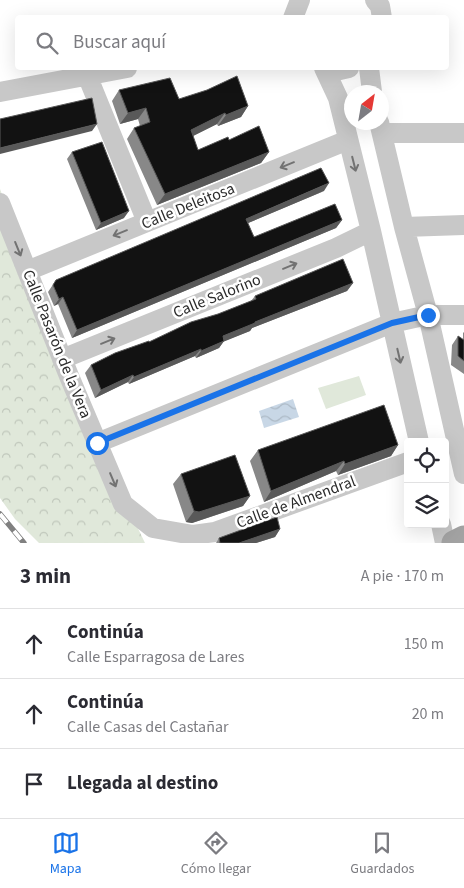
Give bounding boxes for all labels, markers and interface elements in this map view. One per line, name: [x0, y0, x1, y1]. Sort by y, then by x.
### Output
search box: [15, 15, 449, 70]
icon: search: [33, 29, 61, 57]
text: Buscar aquí: [73, 29, 166, 56]
north arrow: [344, 85, 389, 130]
one-way arrow: [350, 156, 359, 172]
one-way arrow: [280, 161, 295, 171]
street label: Calle Deleitosa: [138, 177, 238, 235]
one-way arrow: [113, 230, 128, 239]
one-way arrow: [14, 241, 23, 256]
one-way arrow: [282, 261, 298, 270]
street label: Calle Pasarón de la Vera: [17, 267, 97, 421]
street label: Calle Salorino: [170, 268, 264, 324]
route end: [417, 304, 440, 327]
one-way arrow: [100, 335, 115, 344]
one-way arrow: [395, 348, 404, 364]
route start: [86, 432, 109, 455]
map controls: [404, 438, 449, 528]
button: locate: [404, 438, 449, 483]
street label: Calle de Almendral: [233, 470, 359, 534]
one-way arrow: [108, 472, 118, 487]
button: layers: [404, 483, 449, 528]
text: 3 min: [20, 561, 71, 591]
text: A pie · 170 m: [361, 565, 444, 587]
text: Continúa: [67, 619, 144, 646]
icon: ahead: [20, 630, 48, 658]
text: 150 m: [404, 633, 444, 655]
text: Calle Esparragosa de Lares: [67, 646, 244, 668]
text: Continúa: [67, 689, 144, 716]
icon: ahead: [20, 700, 48, 728]
text: 20 m: [412, 703, 444, 725]
text: Calle Casas del Castañar: [67, 716, 229, 738]
icon: arrive: [20, 770, 48, 798]
text: Llegada al destino: [67, 770, 218, 797]
tab: Mapa: [50, 829, 82, 879]
tab: Cómo llegar: [181, 829, 251, 879]
tab: Guardados: [350, 829, 414, 879]

